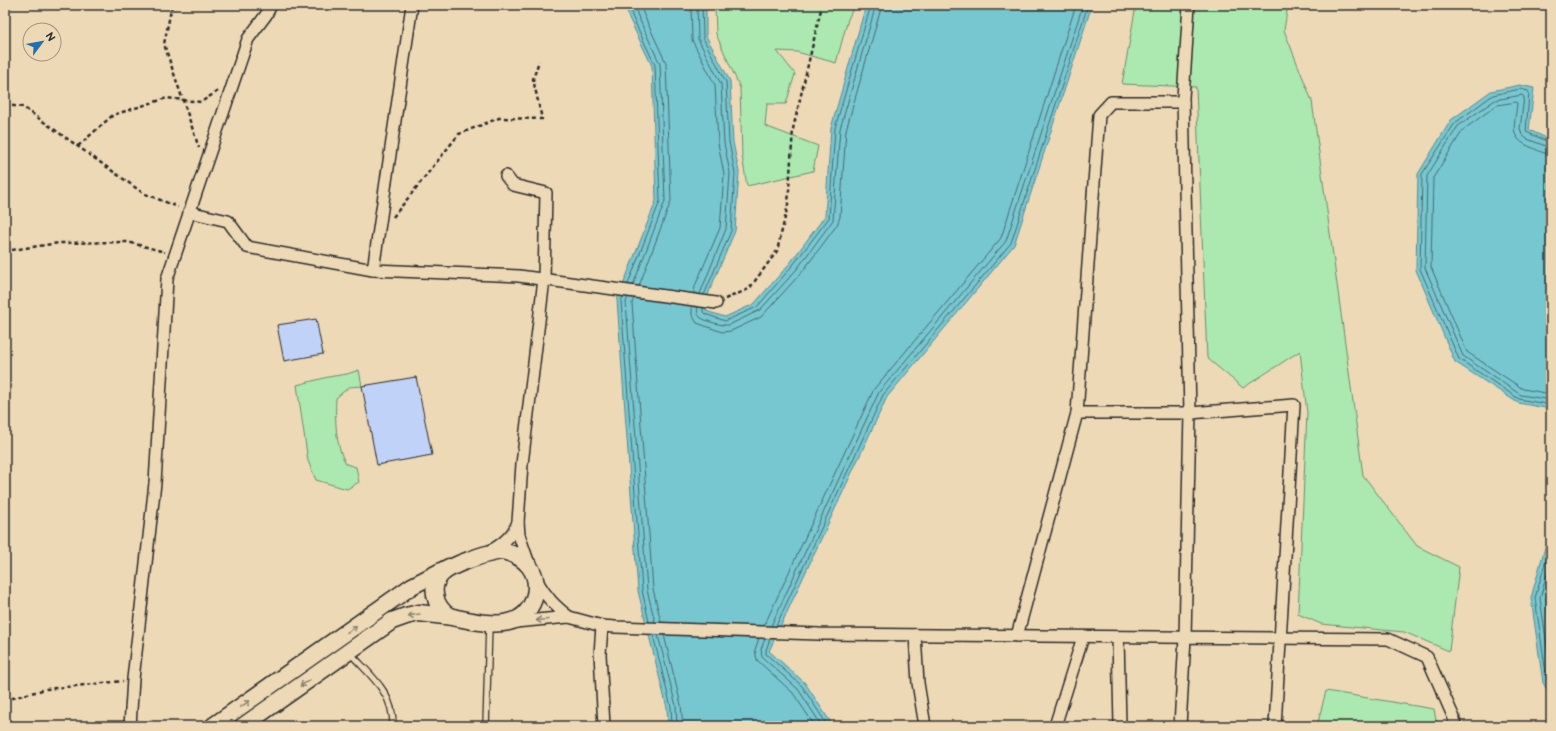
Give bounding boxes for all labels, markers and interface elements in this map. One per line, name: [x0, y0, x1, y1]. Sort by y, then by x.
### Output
north arrow: [22, 22, 62, 62]
text: N: [42, 30, 58, 44]
one-way arrow: [408, 611, 421, 619]
one-way arrow: [536, 616, 549, 623]
one-way arrow: [346, 625, 357, 633]
one-way arrow: [300, 679, 311, 687]
one-way arrow: [239, 700, 250, 708]

